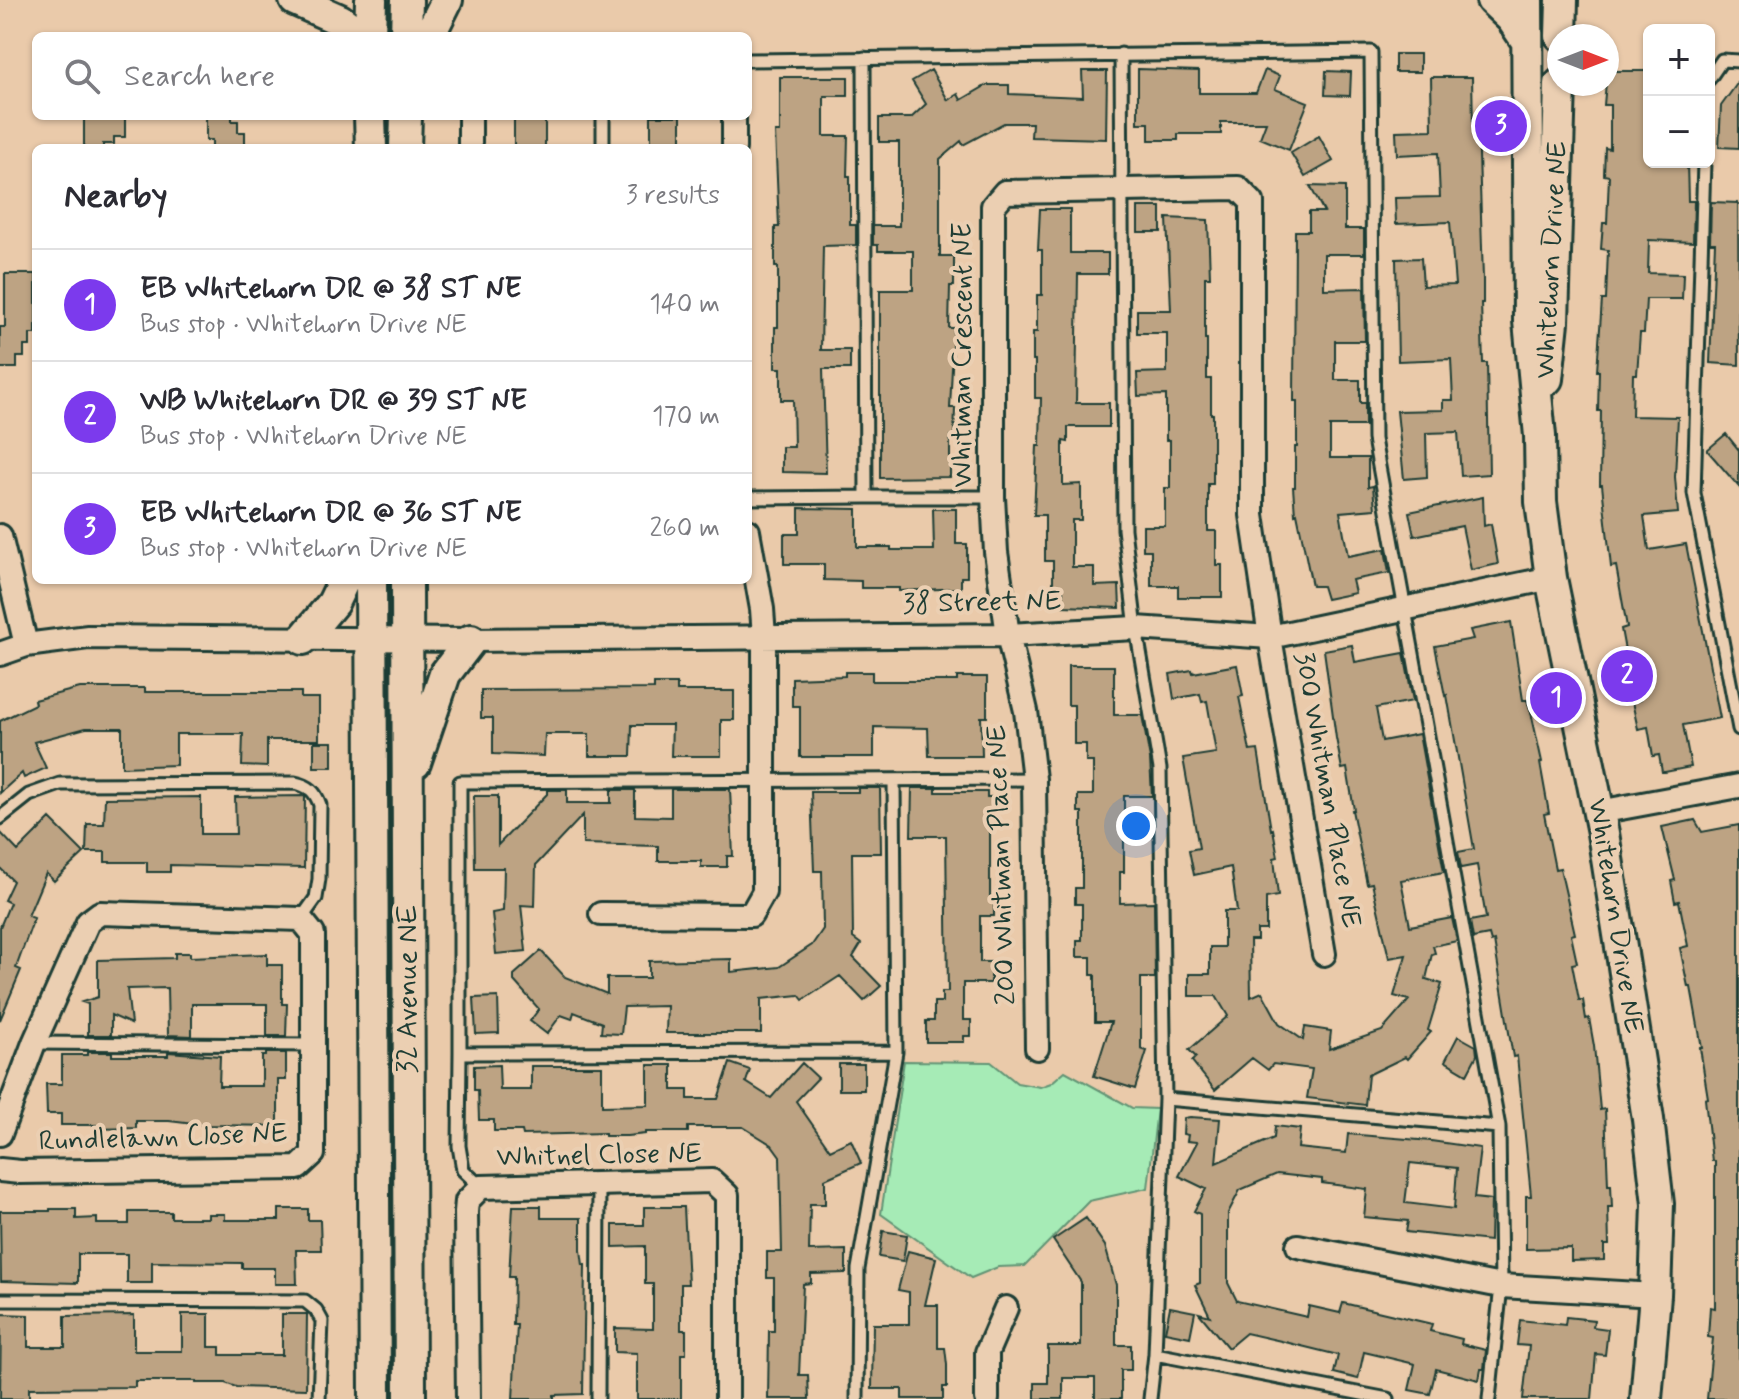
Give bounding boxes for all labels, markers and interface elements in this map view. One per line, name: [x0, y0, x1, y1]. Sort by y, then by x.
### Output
north arrow: [1547, 24, 1619, 96]
map controls: [1643, 24, 1715, 168]
button: +: [1643, 24, 1715, 96]
search box: [32, 32, 752, 120]
icon: search: [60, 54, 104, 98]
text: Search here: [124, 57, 275, 96]
pin: 3: [1475, 96, 1527, 156]
button: −: [1643, 96, 1715, 168]
street label: Whitehorn Drive NE: [1527, 140, 1577, 380]
text: Nearby: [64, 174, 168, 219]
text: 3 results: [626, 179, 720, 213]
street label: Whitman Crescent NE: [945, 222, 982, 488]
text: EB Whitehorn DR @ 38 ST NE: [140, 269, 522, 308]
text: 1: [84, 288, 96, 322]
text: 140 m: [649, 288, 720, 322]
text: Bus stop · Whitehorn Drive NE: [140, 308, 467, 342]
text: WB Whitehorn DR @ 39 ST NE: [140, 381, 527, 420]
text: 2: [84, 400, 96, 434]
text: 170 m: [652, 400, 720, 434]
text: Bus stop · Whitehorn Drive NE: [140, 420, 467, 454]
text: EB Whitehorn DR @ 36 ST NE: [140, 493, 522, 532]
text: 3: [84, 512, 96, 546]
text: 260 m: [650, 512, 720, 546]
text: Bus stop · Whitehorn Drive NE: [140, 532, 467, 566]
street label: 38 Street NE: [902, 583, 1062, 623]
pin: 2: [1601, 646, 1653, 706]
street label: 300 Whitman Place NE: [1285, 649, 1369, 931]
pin: 1: [1530, 668, 1582, 728]
street label: 200 Whitman Place NE: [979, 724, 1025, 1006]
street label: Whitehorn Drive NE: [1578, 796, 1652, 1036]
your location: [1116, 806, 1156, 846]
street label: 32 Avenue NE: [390, 905, 427, 1073]
street label: Rundlelawn Close NE: [38, 1115, 288, 1161]
street label: Whitnel Close NE: [496, 1136, 702, 1176]

